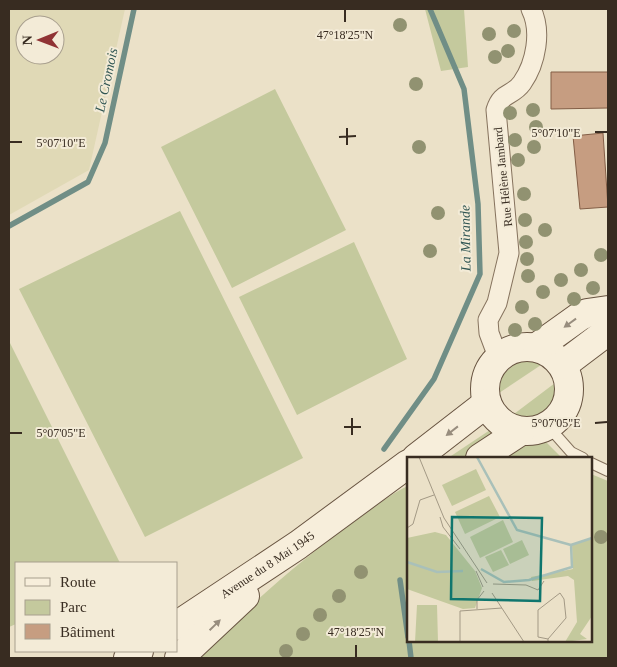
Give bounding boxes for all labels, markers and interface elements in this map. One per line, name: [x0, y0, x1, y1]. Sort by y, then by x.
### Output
north arrow: [15, 15, 65, 65]
text: 47°18'25"N: [317, 28, 374, 42]
text: N: [20, 35, 35, 45]
water label: Le Cromois: [92, 46, 121, 115]
text: 5°07'10"E: [531, 126, 581, 140]
street label: Rue Hélène Jambard: [491, 127, 515, 227]
text: 5°07'10"E: [36, 136, 86, 150]
water label: La Mirande: [457, 205, 474, 272]
one-way arrow: [563, 318, 577, 328]
text: 5°07'05"E: [531, 416, 581, 430]
one-way arrow: [446, 425, 459, 436]
text: 5°07'05"E: [36, 426, 86, 440]
inset map: [407, 457, 592, 642]
street label: Avenue du 8 Mai 1945: [218, 528, 317, 601]
legend: [15, 562, 178, 652]
text: Route: [60, 574, 96, 590]
text: Parc: [60, 599, 87, 615]
one-way arrow: [208, 619, 220, 631]
text: Bâtiment: [60, 624, 116, 640]
text: 47°18'25"N: [328, 625, 385, 639]

